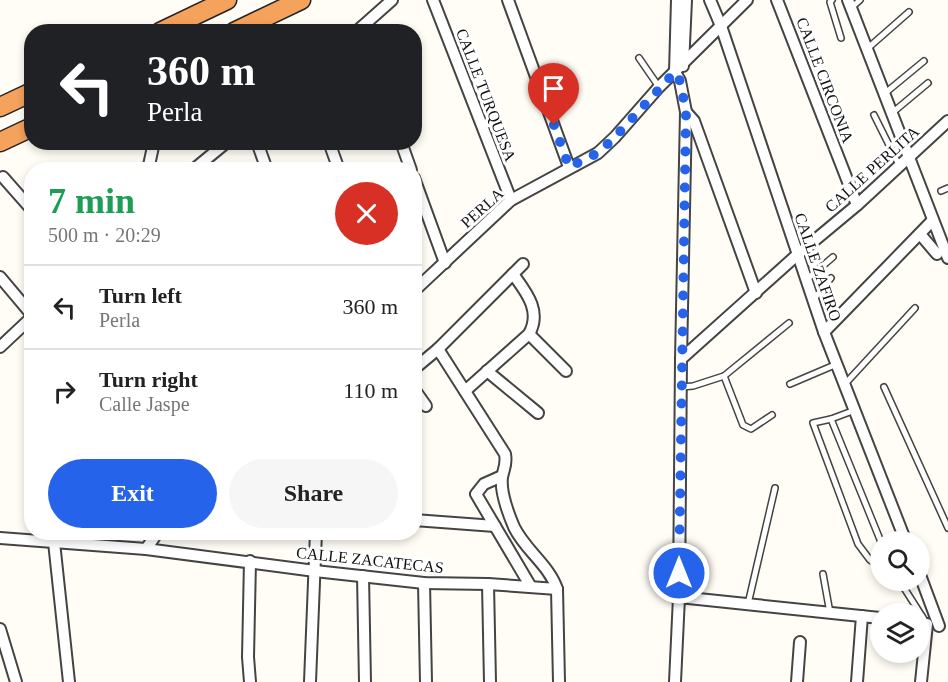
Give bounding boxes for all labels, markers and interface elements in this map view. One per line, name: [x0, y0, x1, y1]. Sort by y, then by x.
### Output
street label: CALLE CIRCONIA: [793, 15, 857, 145]
street label: CALLE TURQUESA: [453, 26, 519, 164]
icon: left: [48, 48, 126, 126]
text: 360 m: [147, 48, 256, 94]
pin: [528, 63, 579, 125]
icon: arrive: [537, 72, 570, 105]
text: Perla: [147, 97, 202, 127]
street label: CALLE PERLITA: [822, 122, 923, 215]
text: 7 min: [48, 181, 135, 221]
button: close: [335, 182, 398, 245]
street label: PERLA: [457, 184, 507, 231]
street label: CALLE ZAFIRO: [792, 211, 844, 323]
text: 500 m · 20:29: [48, 224, 161, 246]
text: Turn left: [99, 283, 182, 308]
icon: left: [48, 291, 81, 324]
text: 360 m: [342, 294, 398, 319]
text: Perla: [99, 309, 140, 331]
text: Turn right: [99, 367, 198, 392]
icon: right: [48, 375, 81, 408]
text: 110 m: [343, 378, 398, 403]
text: Calle Jaspe: [99, 393, 190, 415]
button: Exit: [48, 459, 217, 528]
button: Share: [229, 459, 398, 528]
map controls: [870, 531, 930, 663]
button: search: [870, 531, 930, 591]
position arrow: [647, 541, 711, 605]
street label: CALLE ZACATECAS: [296, 544, 444, 576]
button: layers: [870, 603, 930, 663]

